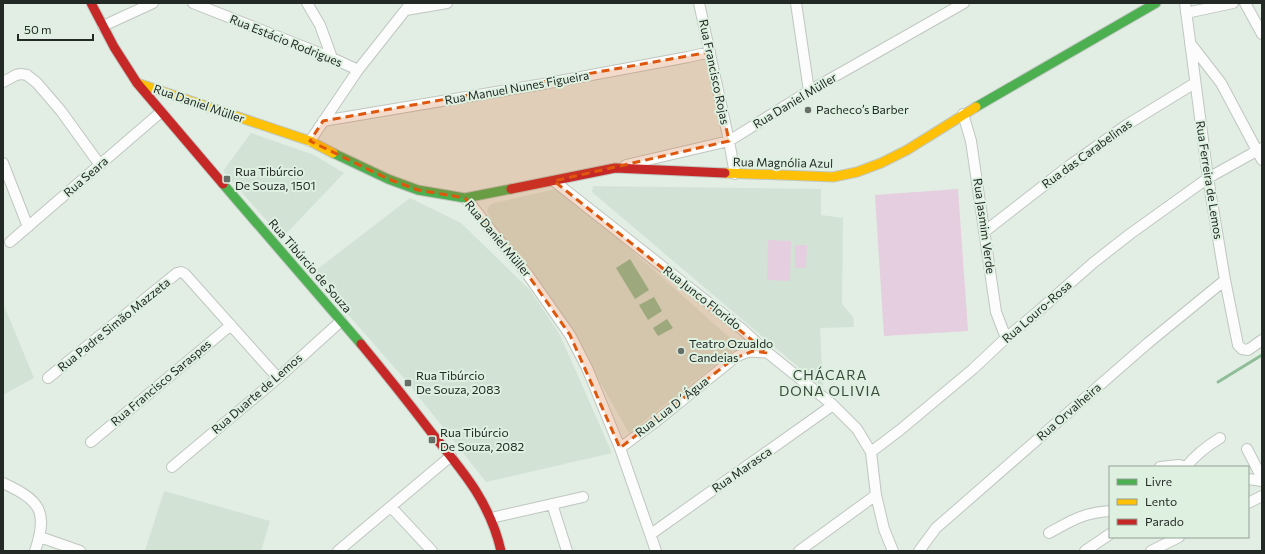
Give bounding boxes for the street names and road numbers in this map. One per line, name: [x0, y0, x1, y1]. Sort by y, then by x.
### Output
street label: Rua Estácio Rodrigues: [228, 11, 345, 69]
street label: Rua Francisco Rojas: [697, 18, 733, 126]
street label: Rua Manuel Nunes Figueira: [444, 67, 590, 107]
street label: Rua Daniel Müller: [750, 69, 839, 131]
street label: Rua Daniel Müller: [152, 81, 247, 125]
street label: Rua das Carabelinas: [1039, 116, 1134, 191]
street label: Rua Ferreira de Lemos: [1194, 119, 1226, 240]
street label: Rua Seara: [60, 153, 110, 199]
street label: Rua Magnólia Azul: [733, 154, 833, 170]
street label: Rua Jasmim Verde: [970, 177, 999, 275]
street label: Rua Daniel Müller: [463, 197, 535, 280]
street label: Rua Tibúrcio de Souza: [266, 216, 355, 315]
street label: Rua Junco Florido: [660, 263, 744, 333]
street label: Rua Padre Simão Mazzeta: [54, 275, 172, 374]
street label: Rua Louro-Rosa: [999, 277, 1074, 345]
street label: Rua Francisco Saraspes: [107, 336, 213, 428]
street label: Rua Duarte de Lemos: [208, 350, 304, 436]
street label: Rua Lua D´Água: [632, 373, 711, 439]
street label: Rua Orvalheira: [1033, 380, 1103, 443]
street label: Rua Marasca: [709, 444, 774, 495]

